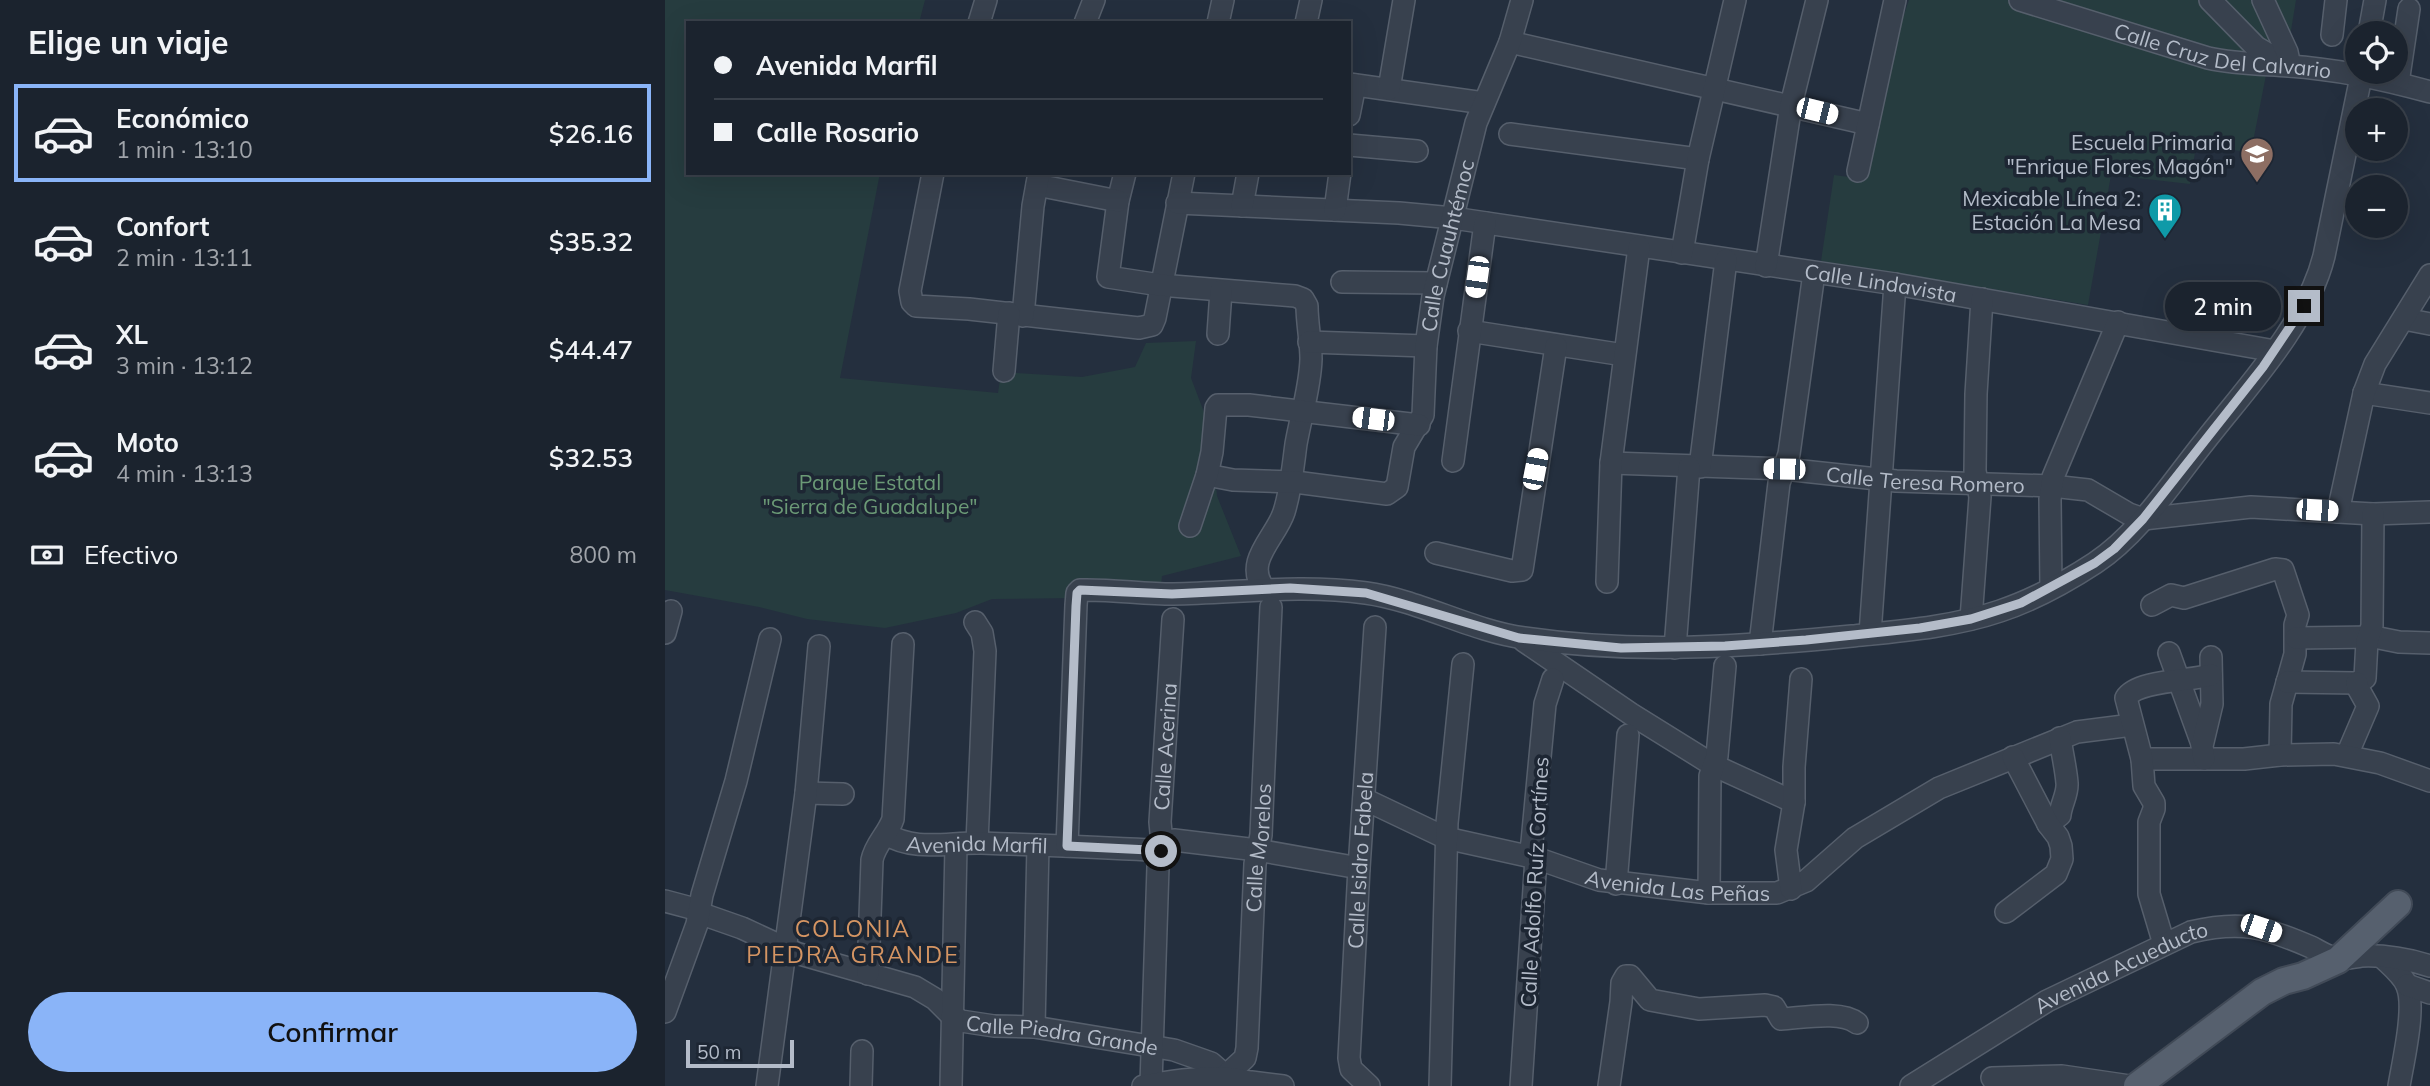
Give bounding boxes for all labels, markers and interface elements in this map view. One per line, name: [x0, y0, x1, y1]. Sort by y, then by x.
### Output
street label: Calle Cruz Del Calvario: [2111, 17, 2333, 84]
map controls: [2345, 21, 2408, 238]
button: locate: [2345, 21, 2408, 84]
text: Elige un viaje: [28, 22, 229, 62]
text: Avenida Marfil: [756, 49, 938, 82]
car: [1795, 96, 1840, 126]
button: +: [2345, 98, 2408, 161]
icon: car: [32, 102, 95, 165]
text: Económico: [116, 102, 249, 135]
text: Calle Rosario: [756, 116, 919, 149]
text: $26.16: [549, 117, 633, 150]
place label: Escuela Primaria "Enrique Flores Magón": [2006, 129, 2233, 179]
text: 1 min · 13:10: [116, 135, 253, 164]
school or university icon: Escuela Primaria "Enrique Flores Magón": [2238, 135, 2276, 184]
street label: Calle Cuauhtémoc: [1415, 157, 1479, 334]
button: −: [2345, 175, 2408, 238]
place label: Mexicable Línea 2: Estación La Mesa: [1962, 185, 2141, 235]
building icon: Mexicable Línea 2: Estación La Mesa: [2146, 191, 2184, 240]
icon: car: [32, 210, 95, 273]
text: Confort: [116, 210, 209, 243]
text: $35.32: [549, 225, 633, 258]
text: 2 min · 13:11: [116, 243, 253, 272]
car: [1464, 255, 1491, 299]
street label: Calle Lindavista: [1803, 258, 1959, 308]
callout: 2 min: [2164, 282, 2279, 330]
route end: [2288, 290, 2320, 322]
text: 2 min: [2193, 292, 2253, 321]
icon: car: [32, 318, 95, 381]
text: XL: [116, 318, 148, 351]
text: $44.47: [549, 333, 633, 366]
text: 3 min · 13:12: [116, 351, 253, 380]
car: [1351, 406, 1396, 432]
icon: car: [32, 426, 95, 489]
text: Moto: [116, 426, 179, 459]
text: $32.53: [549, 441, 633, 474]
car: [1521, 446, 1550, 492]
car: [1763, 458, 1806, 480]
text: 4 min · 13:13: [116, 459, 253, 488]
street label: Calle Teresa Romero: [1825, 461, 2025, 498]
park label: Parque Estatal "Sierra de Guadalupe": [762, 469, 978, 519]
car: [2296, 498, 2339, 522]
icon: cash: [28, 536, 66, 574]
text: Efectivo: [84, 538, 178, 571]
text: 800 m: [569, 540, 637, 569]
street label: Calle Acerina: [1148, 682, 1182, 811]
street label: Calle Adolfo Ruíz Cortínes: [1514, 756, 1554, 1008]
street label: Calle Isidro Fabela: [1342, 771, 1378, 950]
street label: Calle Morelos: [1240, 783, 1276, 913]
street label: Avenida Marfil: [905, 830, 1048, 858]
route start: [1145, 835, 1177, 867]
street label: Avenida Las Peñas: [1582, 863, 1770, 906]
car: [2238, 911, 2285, 945]
district label: COLONIA PIEDRA GRANDE: [746, 914, 960, 969]
street label: Avenida Acueducto: [2029, 916, 2210, 1019]
button: Confirmar: [28, 992, 637, 1072]
street label: Calle Piedra Grande: [964, 1009, 1160, 1060]
scale bar: [686, 1037, 795, 1069]
text: 50 m: [697, 1040, 741, 1064]

